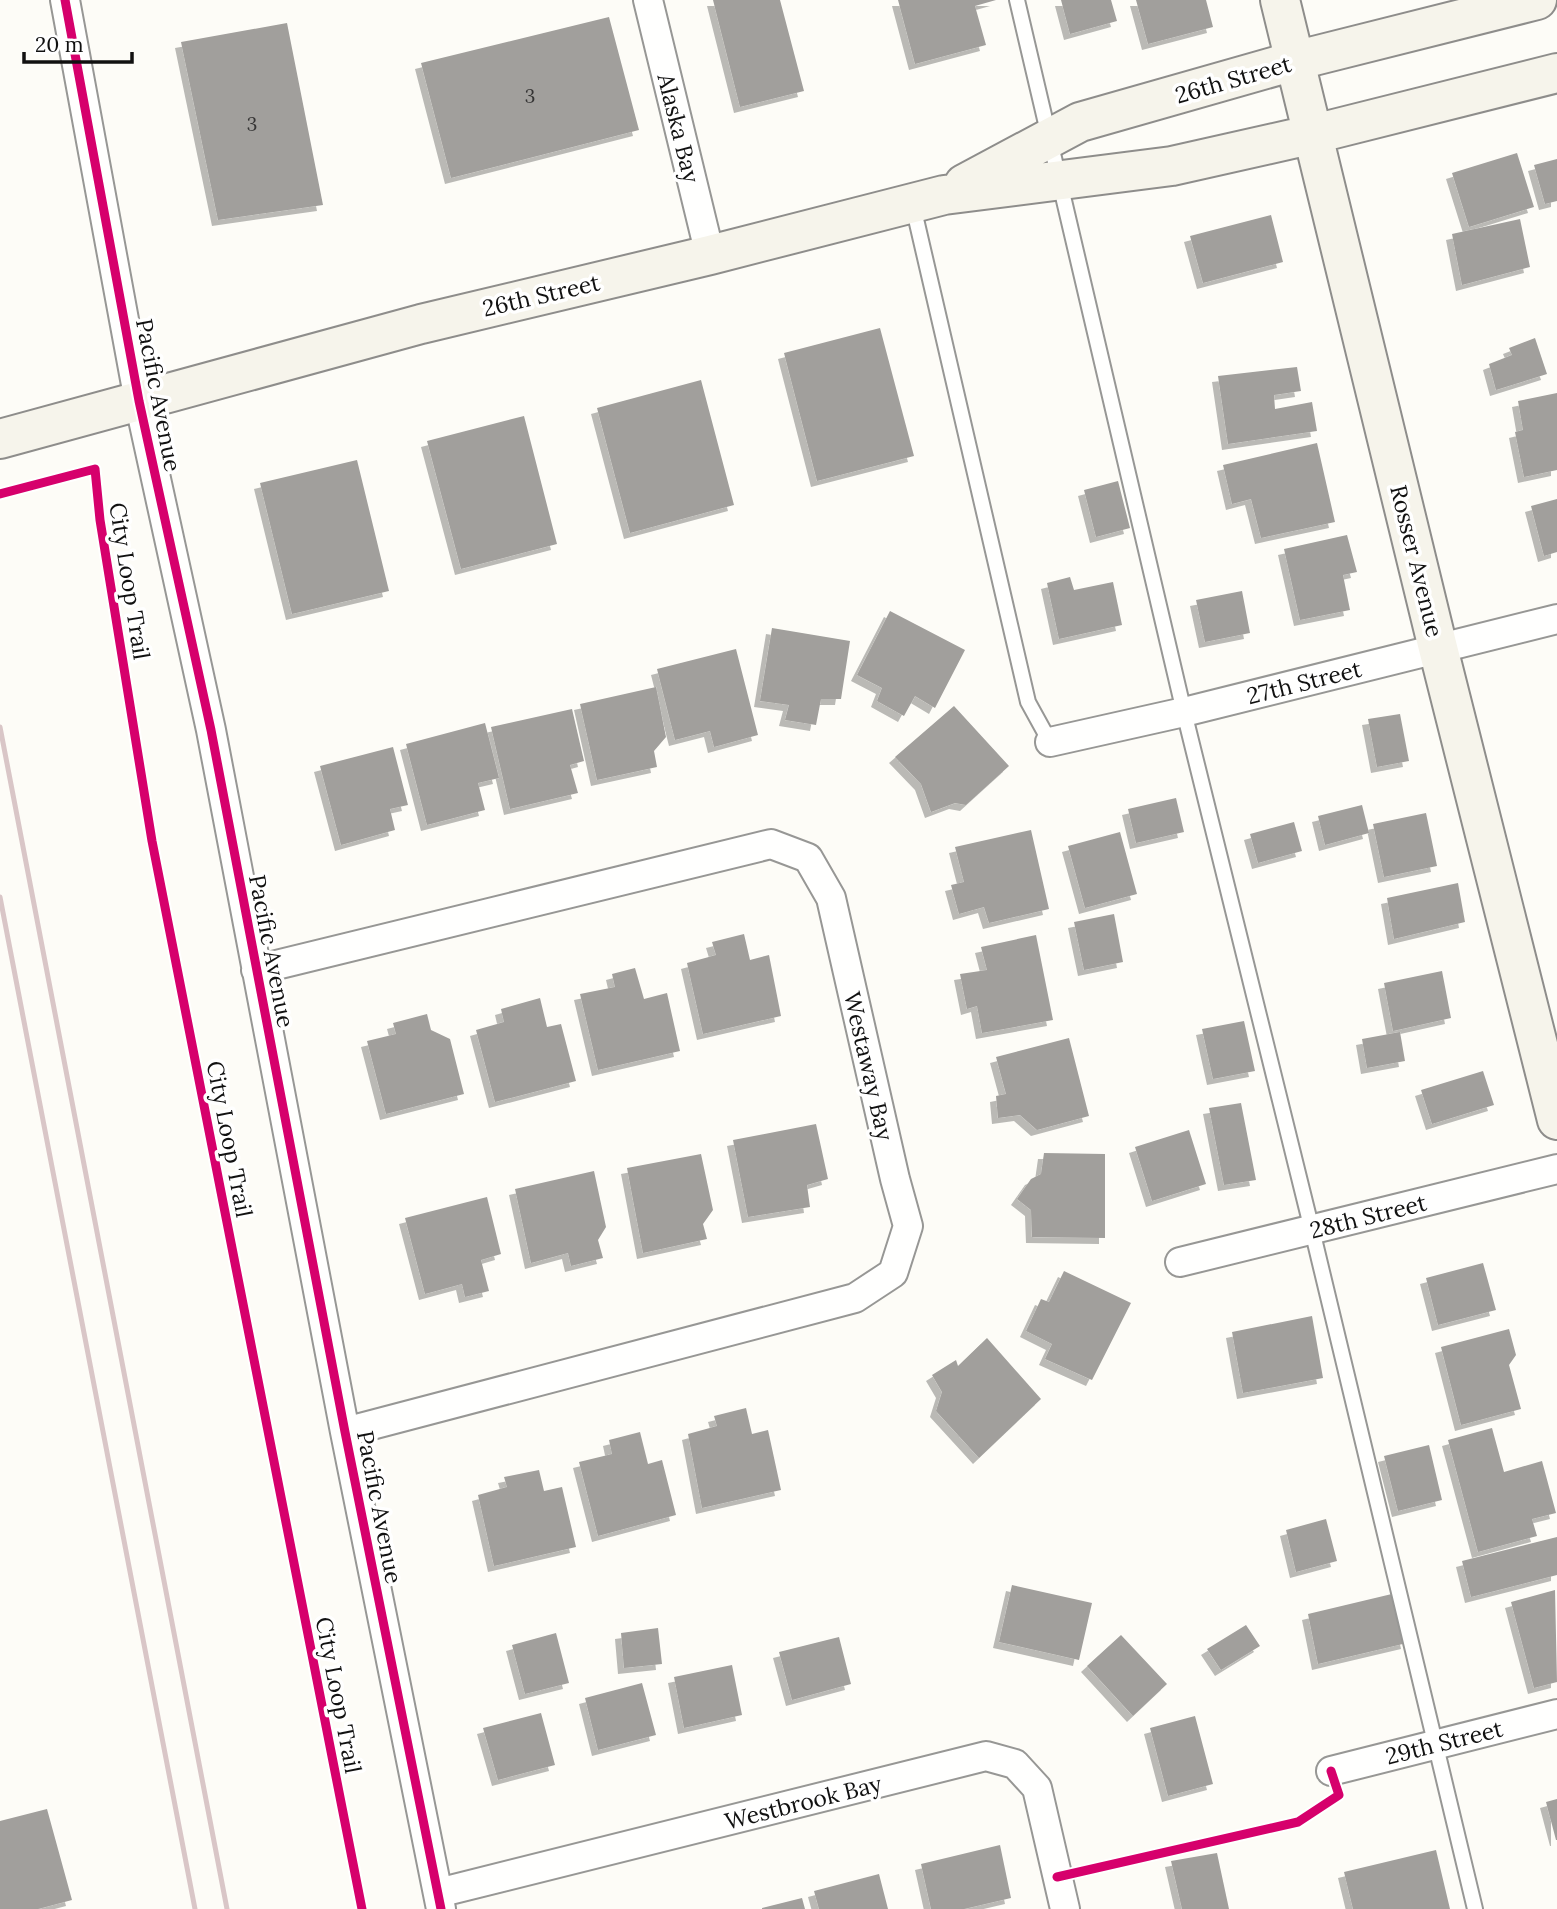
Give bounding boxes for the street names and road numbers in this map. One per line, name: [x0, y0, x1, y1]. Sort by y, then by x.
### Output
street label: 26th Street: [1172, 49, 1295, 109]
street label: Alaska Bay: [651, 69, 707, 186]
street label: 26th Street: [479, 267, 603, 323]
street label: Pacific Avenue: [130, 316, 188, 474]
street label: Rosser Avenue: [1384, 482, 1450, 640]
street label: City Loop Trail: [103, 500, 157, 662]
street label: 27th Street: [1244, 654, 1364, 710]
street label: Pacific Avenue: [243, 872, 301, 1030]
street label: Westaway Bay: [838, 989, 900, 1144]
street label: City Loop Trail: [201, 1058, 259, 1220]
street label: 28th Street: [1307, 1187, 1429, 1244]
street label: Pacific Avenue: [351, 1428, 409, 1586]
street label: City Loop Trail: [310, 1614, 368, 1776]
street label: 29th Street: [1382, 1713, 1506, 1771]
street label: Westbrook Bay: [722, 1768, 885, 1835]

